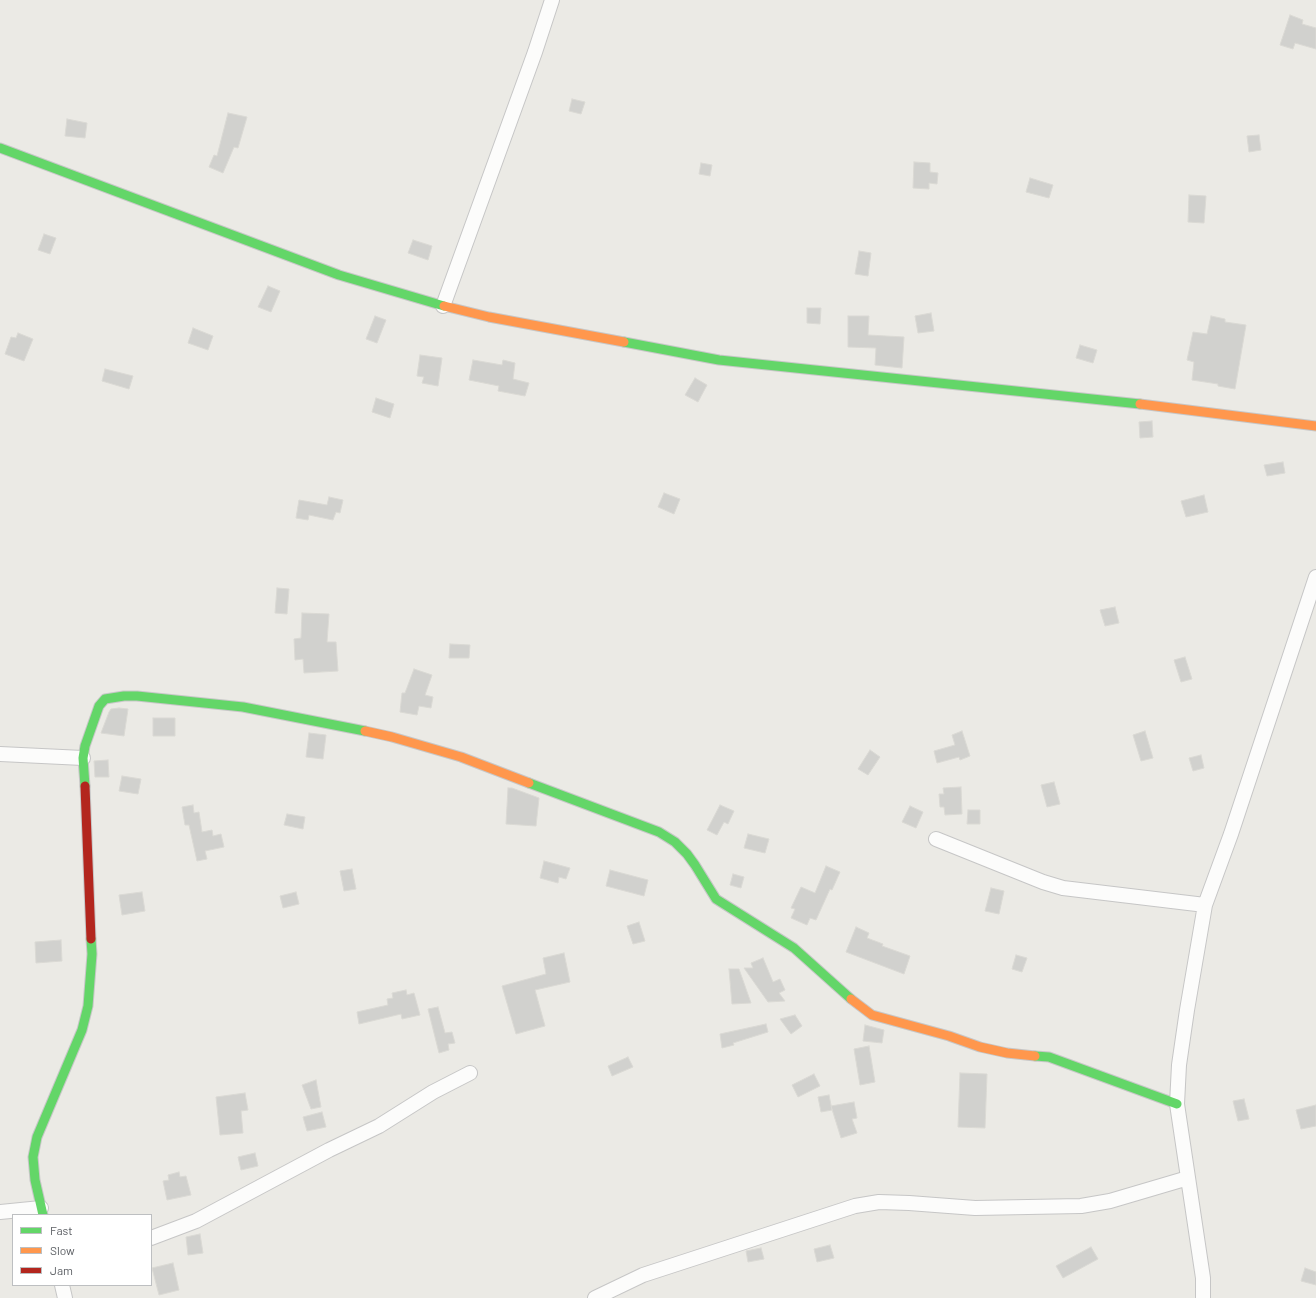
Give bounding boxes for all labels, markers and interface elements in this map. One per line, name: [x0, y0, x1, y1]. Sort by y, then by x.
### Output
legend: [12, 1214, 152, 1286]
text: Fast: [50, 1223, 73, 1237]
text: Slow: [50, 1243, 75, 1257]
text: Jam: [50, 1263, 73, 1277]

